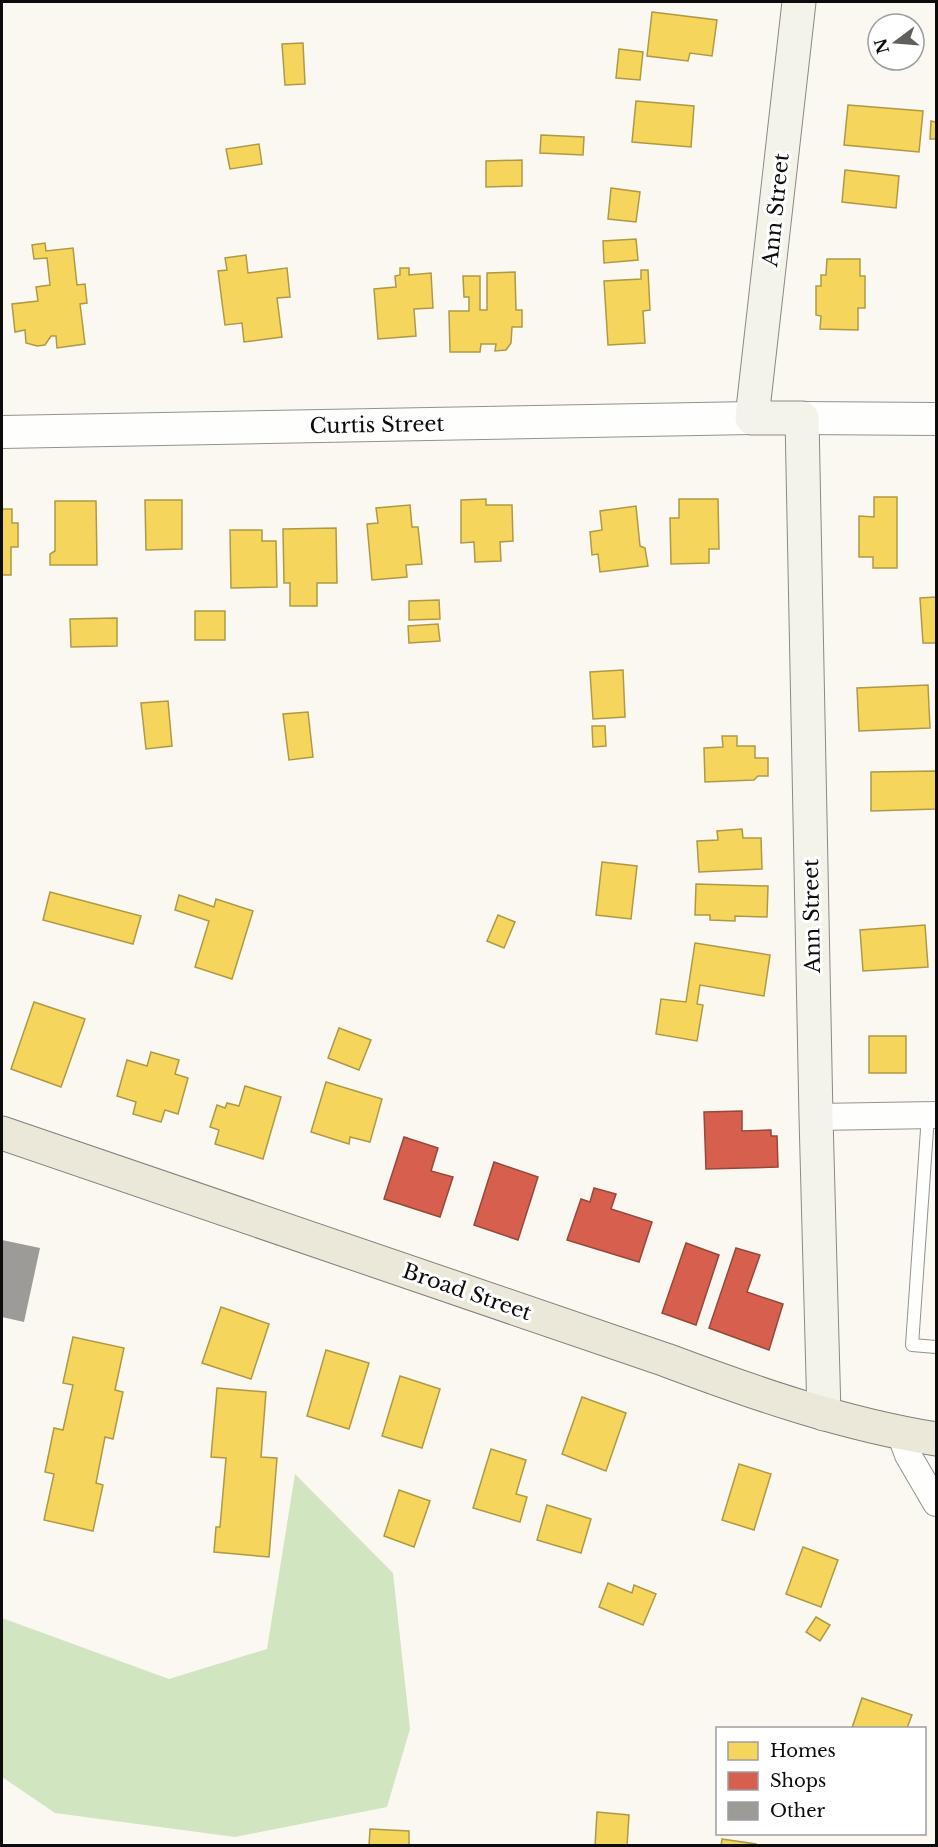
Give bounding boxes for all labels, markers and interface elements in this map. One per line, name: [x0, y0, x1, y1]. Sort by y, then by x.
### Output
north arrow: [866, 12, 926, 72]
text: N: [870, 36, 893, 56]
street label: Ann Street: [757, 152, 795, 269]
street label: Curtis Street: [309, 411, 445, 439]
street label: Ann Street: [798, 859, 826, 974]
street label: Broad Street: [399, 1258, 535, 1326]
legend: [716, 1727, 926, 1835]
text: Homes: [770, 1740, 836, 1762]
text: Shops: [770, 1770, 826, 1792]
text: Other: [770, 1800, 826, 1822]

